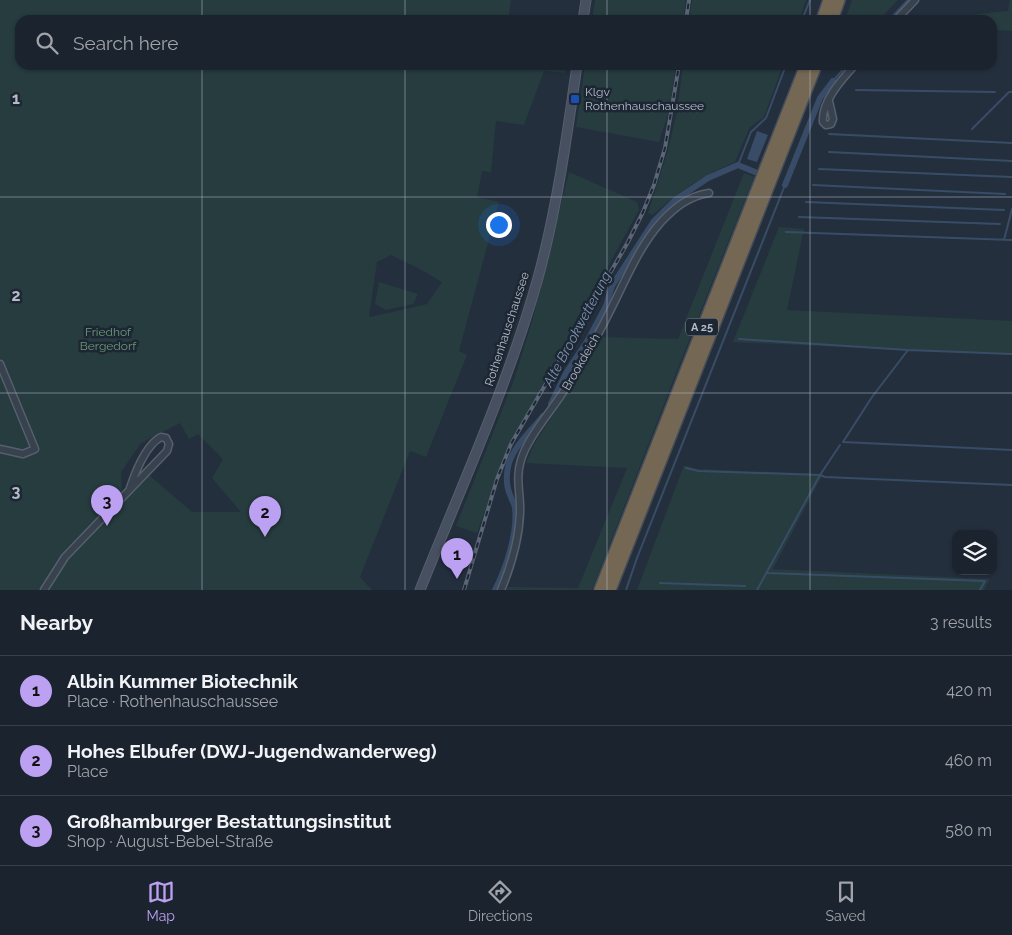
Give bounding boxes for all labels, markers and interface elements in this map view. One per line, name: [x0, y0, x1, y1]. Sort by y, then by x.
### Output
search box: [15, 15, 997, 70]
icon: search: [33, 29, 61, 57]
text: Search here: [73, 32, 179, 54]
place label: Klgv Rothenhauschaussee: [585, 85, 704, 113]
text: 1: [12, 89, 20, 108]
marker: Klgv Rothenhauschaussee: [569, 93, 581, 105]
your location: [486, 212, 512, 238]
water label: Alte Brookwetterung: [539, 269, 614, 390]
street label: Rothenhauschaussee: [482, 270, 532, 388]
text: 2: [11, 286, 21, 305]
road number: A 25: [686, 318, 718, 336]
park label: Friedhof Bergedorf: [80, 325, 137, 353]
street label: Brookdeich: [559, 331, 603, 393]
text: 3: [12, 482, 21, 501]
pin: 3: [91, 485, 123, 526]
pin: 2: [249, 496, 281, 537]
map controls: [952, 530, 997, 575]
button: layers: [952, 530, 997, 575]
pin: 1: [441, 538, 473, 579]
text: Nearby: [20, 610, 93, 635]
text: 3 results: [930, 613, 992, 632]
text: Albin Kummer Biotechnik: [67, 670, 298, 692]
text: 1: [32, 681, 40, 700]
text: 420 m: [946, 681, 992, 700]
text: Place · Rothenhauschaussee: [67, 692, 278, 711]
text: Hohes Elbufer (DWJ-Jugendwanderweg): [67, 740, 437, 762]
text: 2: [31, 751, 41, 770]
text: 460 m: [945, 751, 992, 770]
text: Place: [67, 762, 108, 781]
text: Großhamburger Bestattungsinstitut: [67, 810, 391, 832]
text: 3: [32, 821, 40, 840]
text: 580 m: [945, 821, 992, 840]
text: Shop · August-Bebel-Straße: [67, 832, 273, 851]
tab: Map: [146, 878, 175, 924]
tab: Directions: [468, 878, 533, 924]
tab: Saved: [825, 878, 866, 924]

